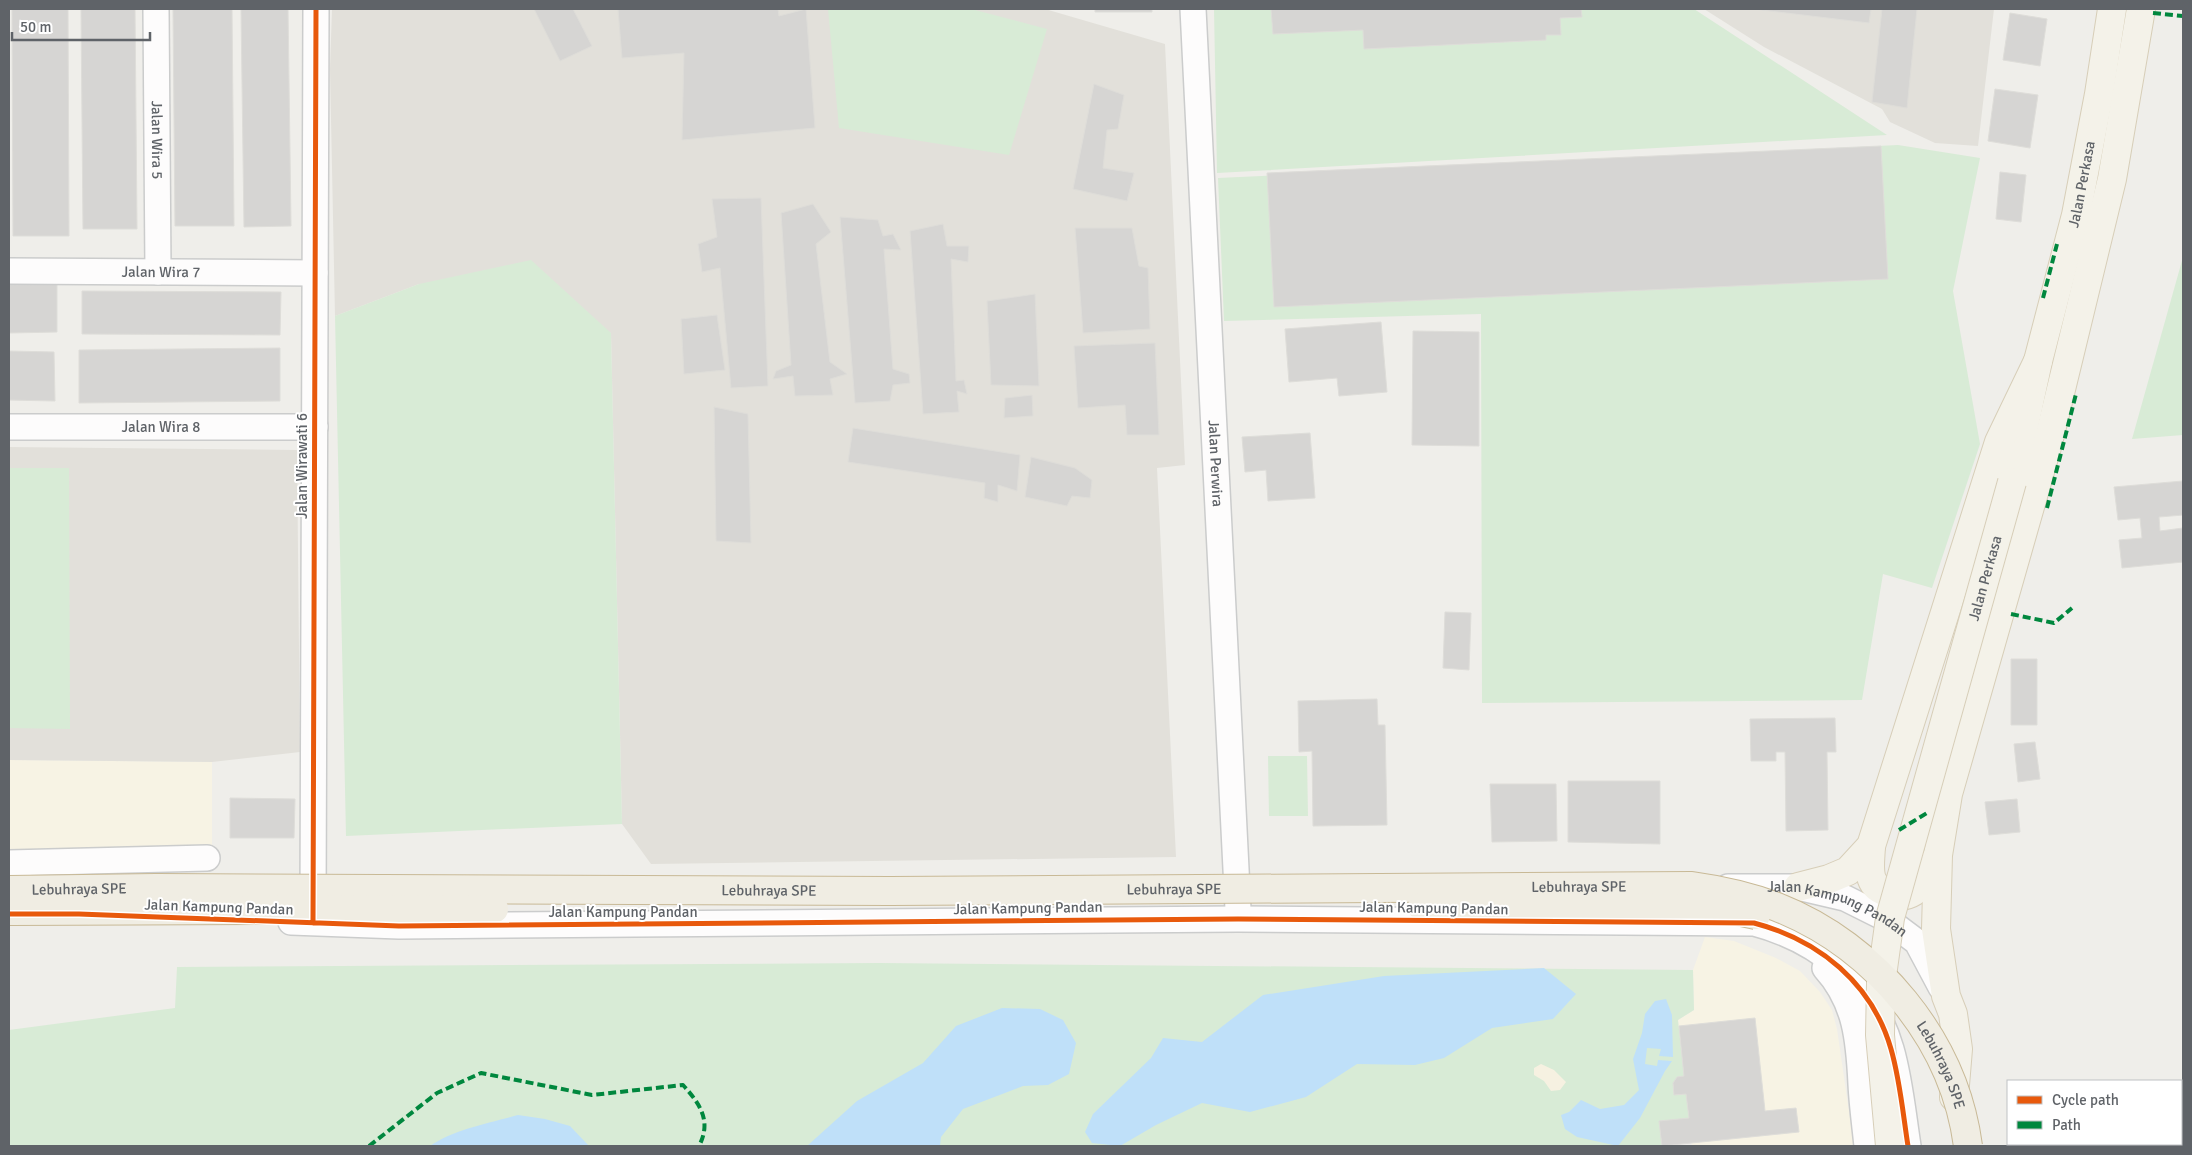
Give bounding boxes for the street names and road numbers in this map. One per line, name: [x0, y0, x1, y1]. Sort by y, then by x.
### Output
street label: Jalan Wira 5: [148, 101, 166, 179]
street label: Jalan Perkasa: [2064, 139, 2099, 229]
street label: Jalan Wira 7: [122, 263, 200, 281]
street label: Jalan Wirawati 6: [293, 413, 311, 519]
street label: Jalan Wira 8: [122, 418, 200, 436]
street label: Jalan Perwira: [1205, 419, 1227, 507]
street label: Jalan Perkasa: [1965, 533, 2006, 623]
street label: Lebuhraya SPE: [1531, 877, 1627, 896]
street label: Jalan Kampung Pandan: [1767, 878, 1911, 941]
street label: Lebuhraya SPE: [31, 879, 127, 899]
street label: Lebuhraya SPE: [1126, 880, 1222, 899]
street label: Lebuhraya SPE: [721, 881, 817, 900]
street label: Jalan Kampung Pandan: [144, 895, 294, 919]
street label: Jalan Kampung Pandan: [953, 898, 1103, 918]
street label: Jalan Kampung Pandan: [1359, 898, 1509, 918]
street label: Jalan Kampung Pandan: [548, 903, 698, 921]
street label: Lebuhraya SPE: [1913, 1018, 1969, 1111]

